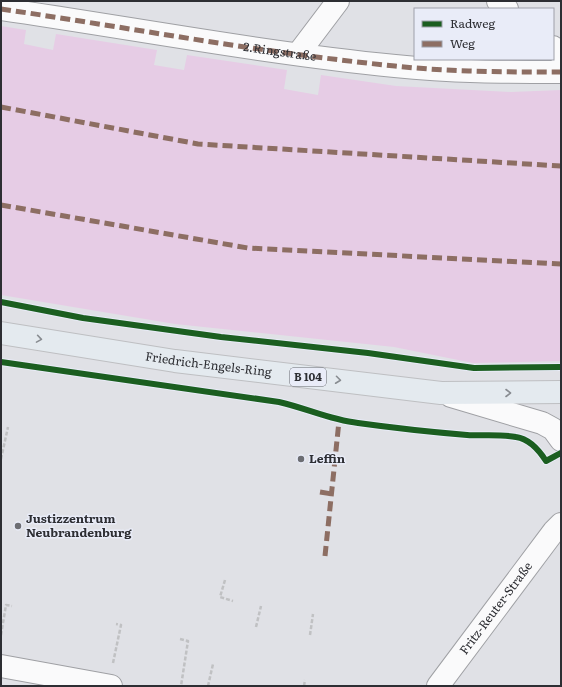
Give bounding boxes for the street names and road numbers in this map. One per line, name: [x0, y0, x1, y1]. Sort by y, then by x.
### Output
street label: 2.Ringstraße: [242, 37, 317, 65]
street label: Friedrich-Engels-Ring: [144, 346, 273, 381]
road number: B 104: [290, 368, 326, 386]
street label: Fritz-Reuter-Straße: [455, 558, 536, 658]

